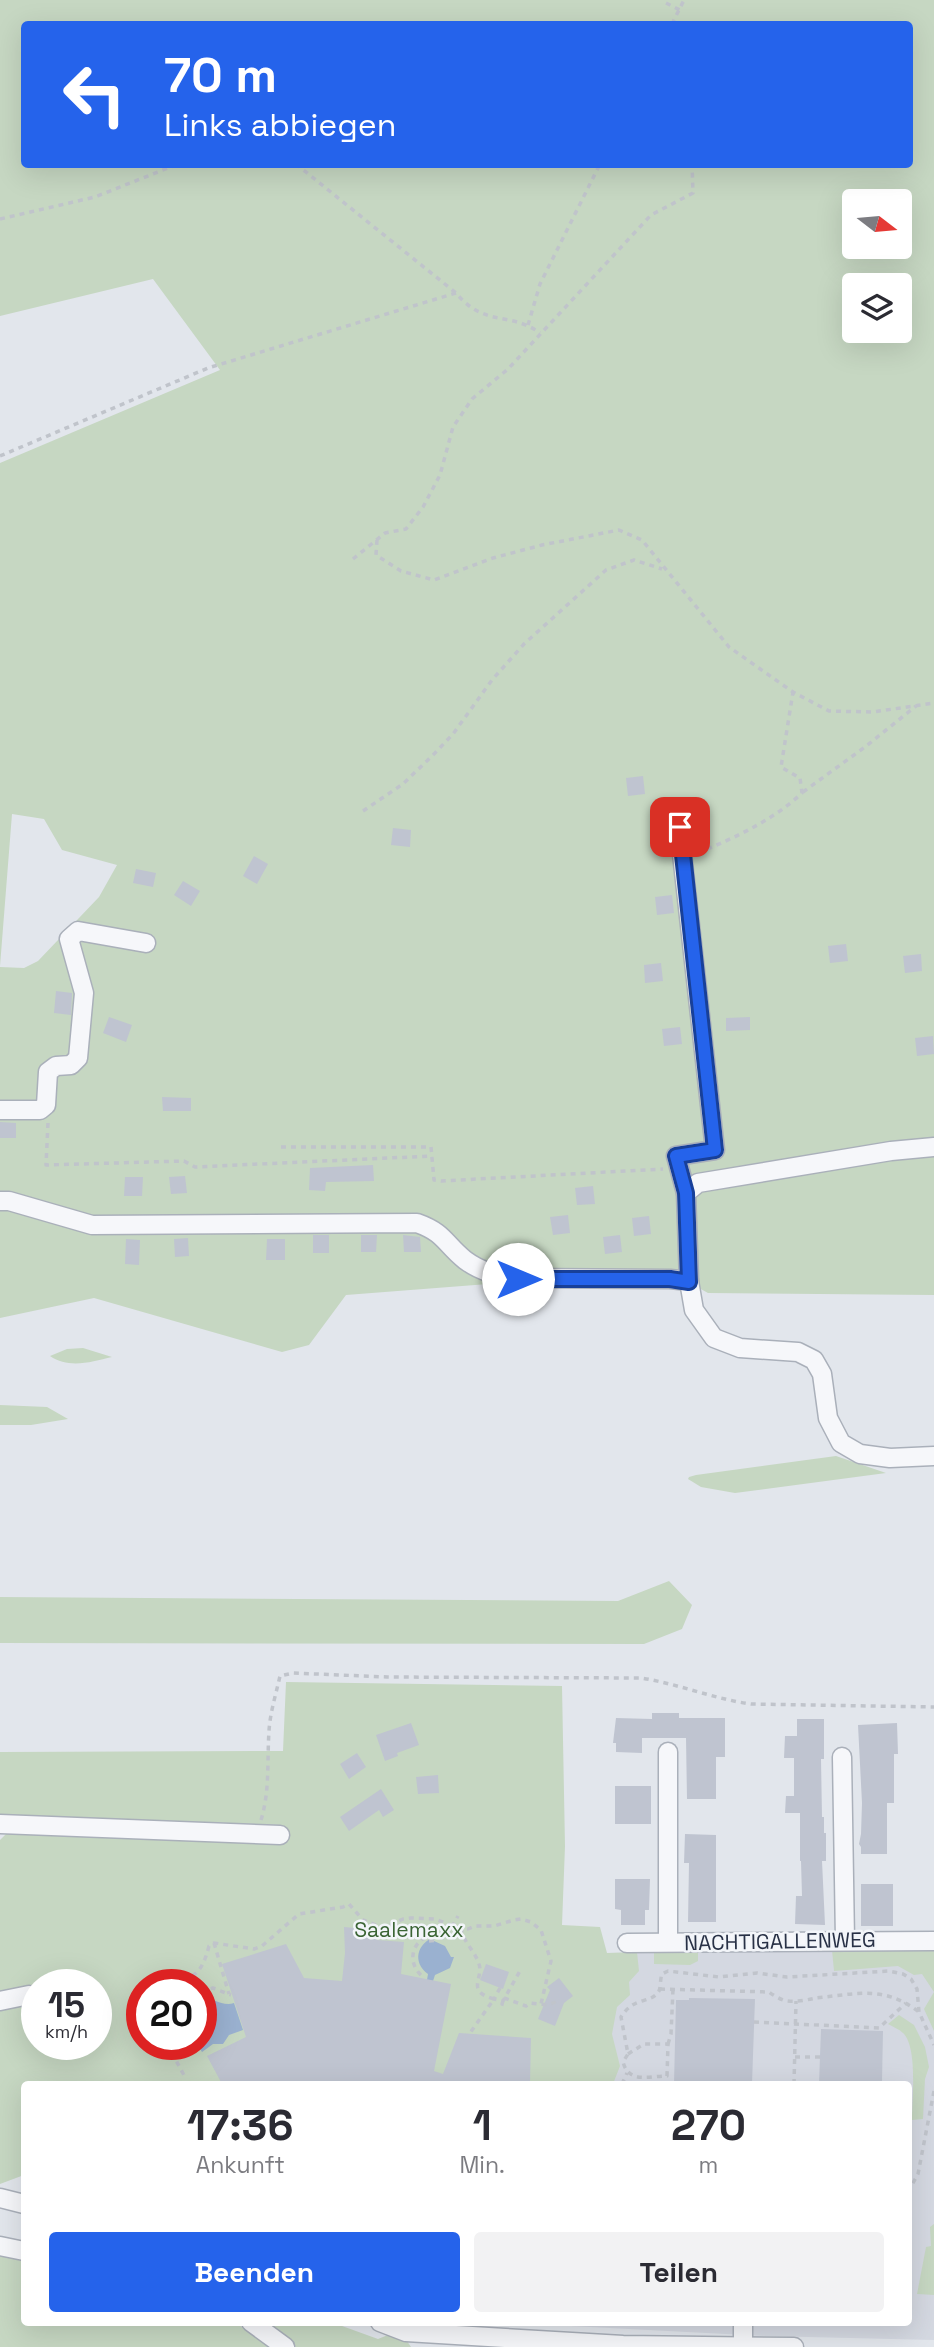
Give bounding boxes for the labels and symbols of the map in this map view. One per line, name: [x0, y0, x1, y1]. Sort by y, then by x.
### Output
north arrow: [842, 189, 912, 259]
pin: [650, 797, 710, 857]
position arrow: [481, 1242, 555, 1316]
park label: Saalemaxx: [354, 1916, 464, 1943]
street label: NACHTIGALLENWEG: [684, 1926, 876, 1956]
speed limit sign: 20: [126, 1969, 217, 2060]

